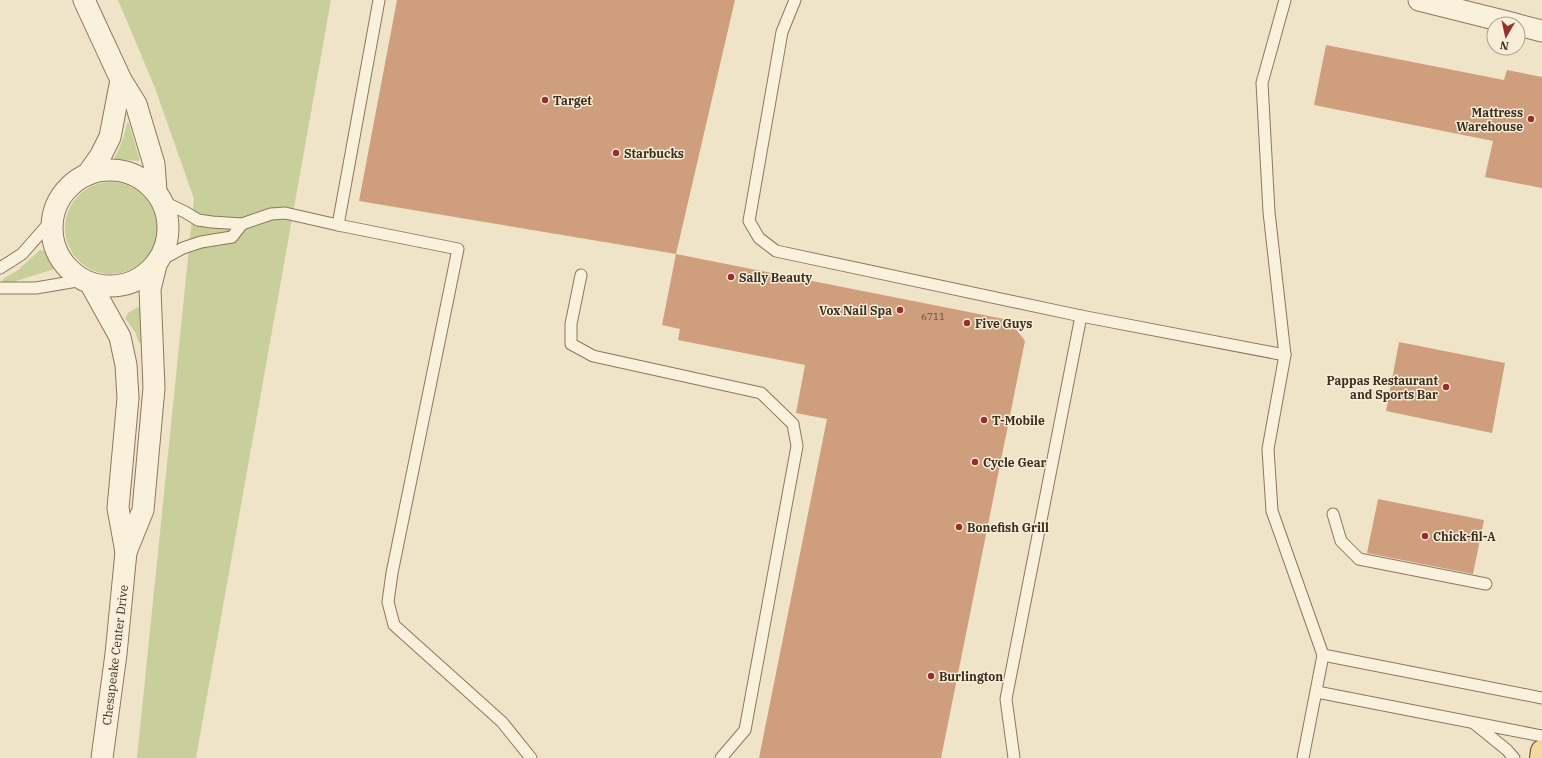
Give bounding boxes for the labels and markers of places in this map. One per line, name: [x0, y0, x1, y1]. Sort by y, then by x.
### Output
place label: Target: [553, 93, 592, 108]
marker: Target: [540, 95, 550, 105]
place label: Mattress Warehouse: [1456, 105, 1523, 134]
marker: Mattress Warehouse: [1526, 114, 1536, 124]
place label: Starbucks: [624, 146, 684, 161]
marker: Starbucks: [611, 148, 621, 158]
place label: Sally Beauty: [739, 270, 812, 285]
marker: Sally Beauty: [726, 272, 736, 282]
place label: Vox Nail Spa: [819, 303, 892, 318]
marker: Vox Nail Spa: [895, 305, 905, 315]
place label: Five Guys: [975, 316, 1032, 331]
marker: Five Guys: [962, 318, 972, 328]
place label: Pappas Restaurant and Sports Bar: [1327, 373, 1439, 402]
marker: Pappas Restaurant and Sports Bar: [1441, 382, 1451, 392]
place label: T-Mobile: [992, 413, 1045, 428]
marker: T-Mobile: [979, 415, 989, 425]
place label: Cycle Gear: [983, 455, 1047, 470]
marker: Cycle Gear: [970, 457, 980, 467]
place label: Bonefish Grill: [967, 520, 1049, 535]
marker: Bonefish Grill: [954, 522, 964, 532]
place label: Chick-fil-A: [1433, 529, 1496, 544]
marker: Chick-fil-A: [1420, 531, 1430, 541]
place label: Burlington: [939, 669, 1003, 684]
marker: Burlington: [926, 671, 936, 681]

